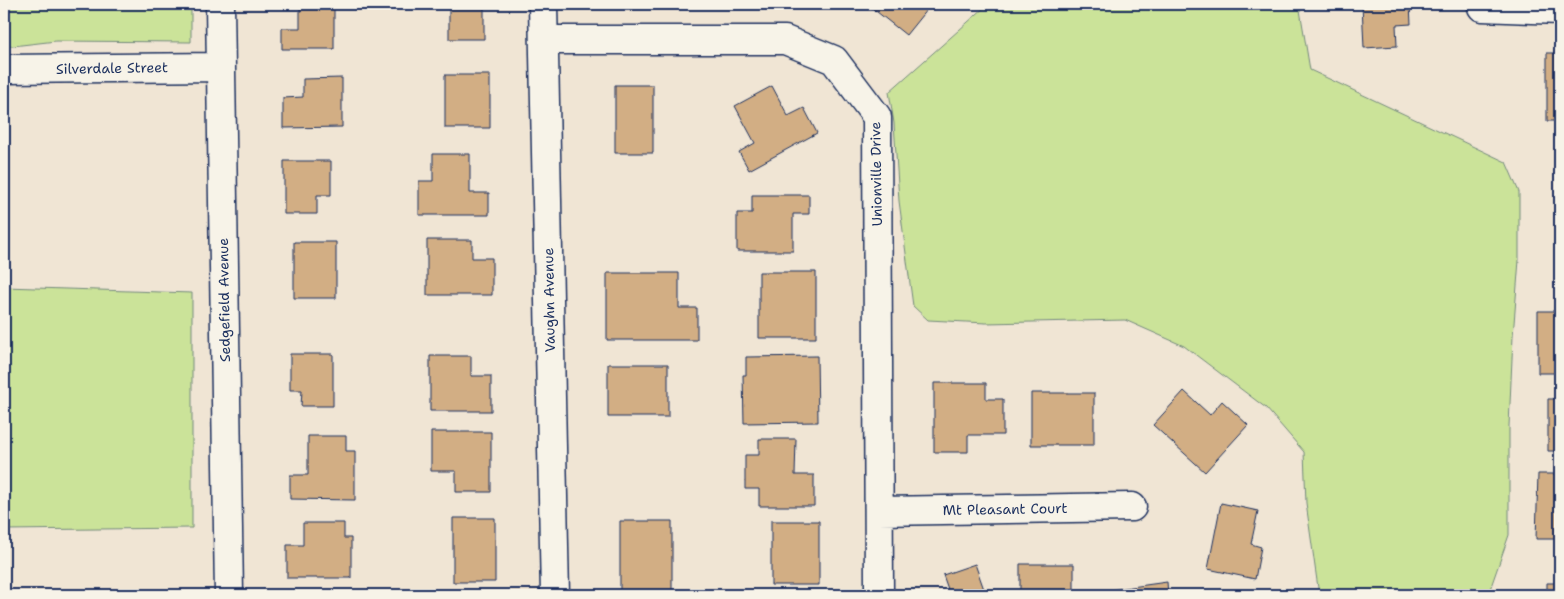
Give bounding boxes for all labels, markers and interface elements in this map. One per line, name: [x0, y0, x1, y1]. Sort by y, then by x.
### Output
street label: Silverdale Street: [56, 58, 168, 78]
street label: Unionville Drive: [866, 121, 886, 227]
street label: Sedgefield Avenue: [214, 238, 234, 362]
street label: Vaughn Avenue: [539, 247, 559, 352]
street label: Mt Pleasant Court: [942, 499, 1068, 519]

